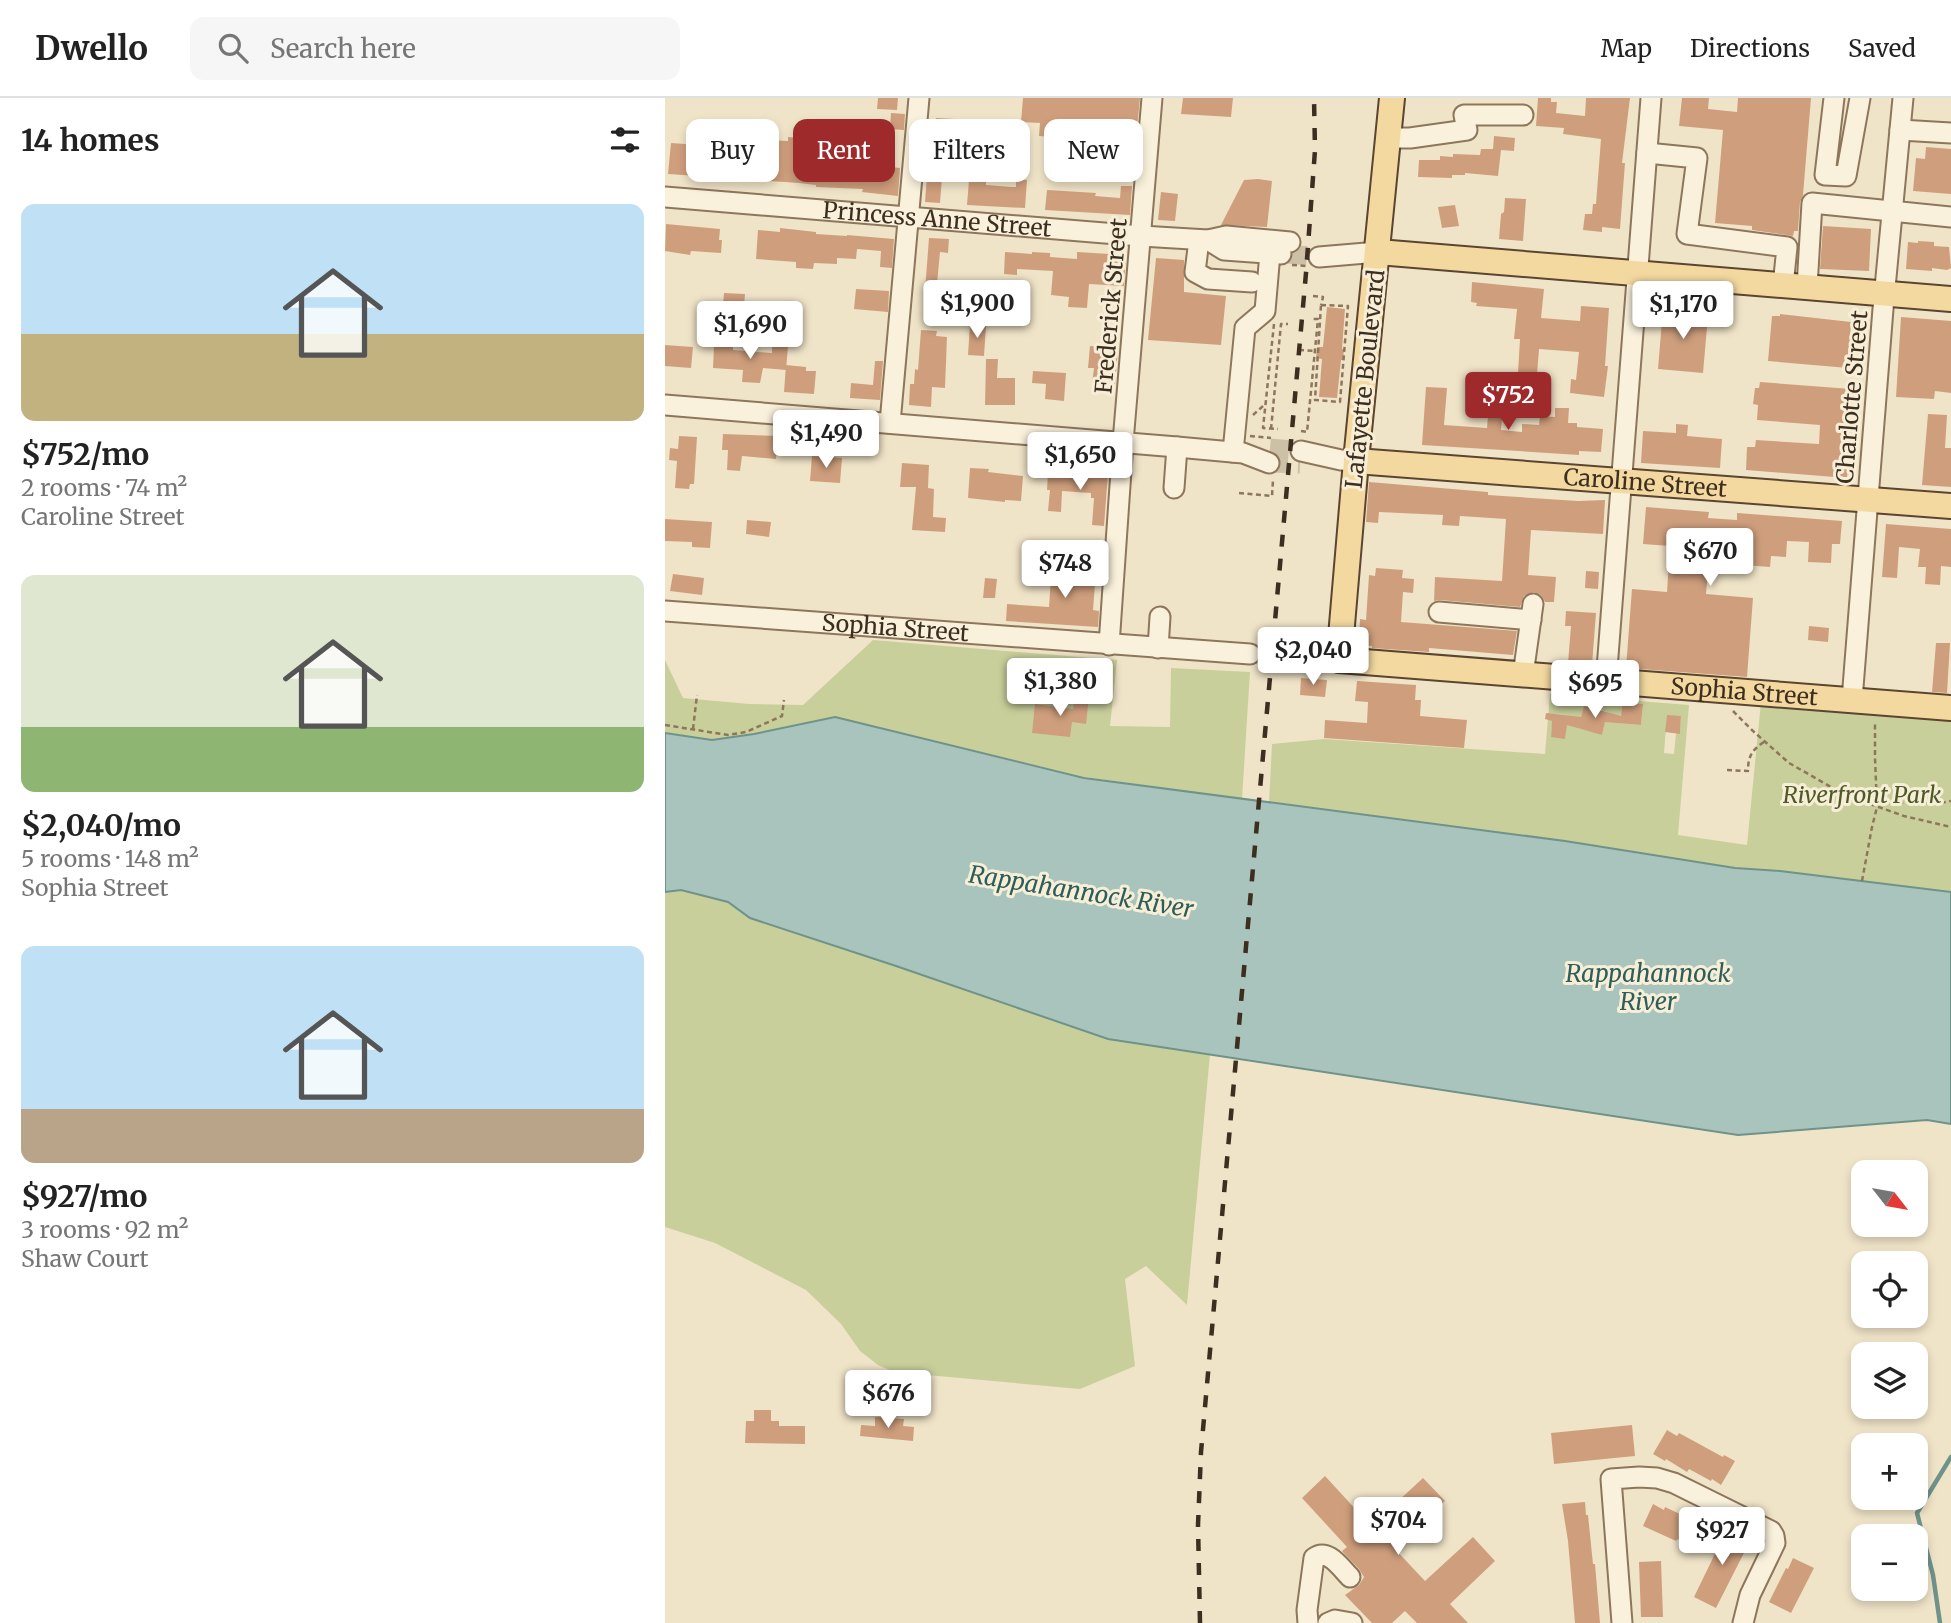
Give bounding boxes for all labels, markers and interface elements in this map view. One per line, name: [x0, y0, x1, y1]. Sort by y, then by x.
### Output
search box: [190, 17, 680, 80]
text: Dwello: [35, 28, 148, 69]
icon: search: [214, 29, 252, 67]
text: Search here: [270, 32, 416, 65]
text: Map: [1601, 33, 1652, 64]
text: Directions: [1690, 33, 1810, 64]
text: Saved: [1848, 33, 1916, 64]
chip: Buy: [686, 119, 779, 182]
chip: Rent: [793, 119, 895, 182]
chip: Filters: [909, 119, 1030, 182]
chip: New: [1044, 119, 1143, 182]
text: 14 homes: [21, 121, 159, 159]
icon: filters: [606, 121, 644, 159]
street label: Princess Anne Street: [822, 195, 1053, 243]
street label: Frederick Street: [1088, 217, 1133, 395]
icon: home: [270, 250, 396, 376]
street label: Lafayette Boulevard: [1339, 268, 1390, 490]
pin: $1,900: [920, 280, 1034, 340]
pin: $1,170: [1626, 282, 1740, 341]
text: $1,900: [939, 288, 1015, 317]
text: $1,170: [1648, 289, 1718, 318]
pin: $1,690: [693, 302, 807, 361]
text: $1,690: [713, 309, 787, 338]
street label: Charlotte Street: [1829, 309, 1874, 485]
pin: $752: [1467, 372, 1549, 432]
text: $752: [1481, 380, 1535, 409]
pin: $1,490: [769, 410, 883, 470]
text: $1,490: [789, 418, 863, 447]
pin: $1,650: [1023, 432, 1137, 492]
text: $752/mo: [21, 435, 149, 473]
text: $1,650: [1043, 440, 1117, 469]
street label: Caroline Street: [1563, 462, 1728, 503]
text: 2 rooms · 74 m²: [21, 473, 187, 502]
text: Caroline Street: [21, 502, 185, 531]
pin: $670: [1669, 528, 1751, 588]
text: $670: [1682, 536, 1738, 565]
pin: $748: [1024, 540, 1106, 600]
text: $748: [1038, 548, 1092, 577]
street label: Sophia Street: [821, 608, 970, 647]
icon: home: [270, 621, 396, 747]
pin: $2,040: [1256, 628, 1370, 687]
text: $2,040: [1274, 635, 1352, 664]
pin: $1,380: [1003, 658, 1117, 718]
pin: $695: [1554, 660, 1636, 720]
text: $1,380: [1023, 666, 1097, 695]
text: $695: [1567, 668, 1623, 697]
street label: Sophia Street: [1670, 671, 1819, 712]
park label: Riverfront Park: [1783, 780, 1942, 809]
text: $2,040/mo: [21, 806, 181, 844]
text: 5 rooms · 148 m²: [21, 844, 199, 873]
water label: Rappahannock River: [967, 858, 1197, 925]
text: Sophia Street: [21, 873, 168, 902]
water label: Rappahannock River: [1566, 958, 1731, 1017]
icon: home: [270, 992, 396, 1118]
north arrow: [1851, 1160, 1929, 1237]
map controls: [1851, 1160, 1928, 1601]
text: $927/mo: [21, 1177, 147, 1215]
text: 3 rooms · 92 m²: [21, 1215, 188, 1244]
text: Shaw Court: [21, 1244, 149, 1273]
button: locate: [1851, 1251, 1928, 1328]
button: layers: [1851, 1342, 1928, 1419]
pin: $676: [847, 1370, 929, 1430]
text: $676: [861, 1378, 915, 1407]
button: +: [1851, 1433, 1928, 1510]
pin: $704: [1357, 1498, 1439, 1557]
text: $704: [1370, 1505, 1426, 1534]
pin: $927: [1681, 1508, 1763, 1567]
text: $927: [1695, 1515, 1749, 1544]
button: −: [1851, 1524, 1928, 1601]

